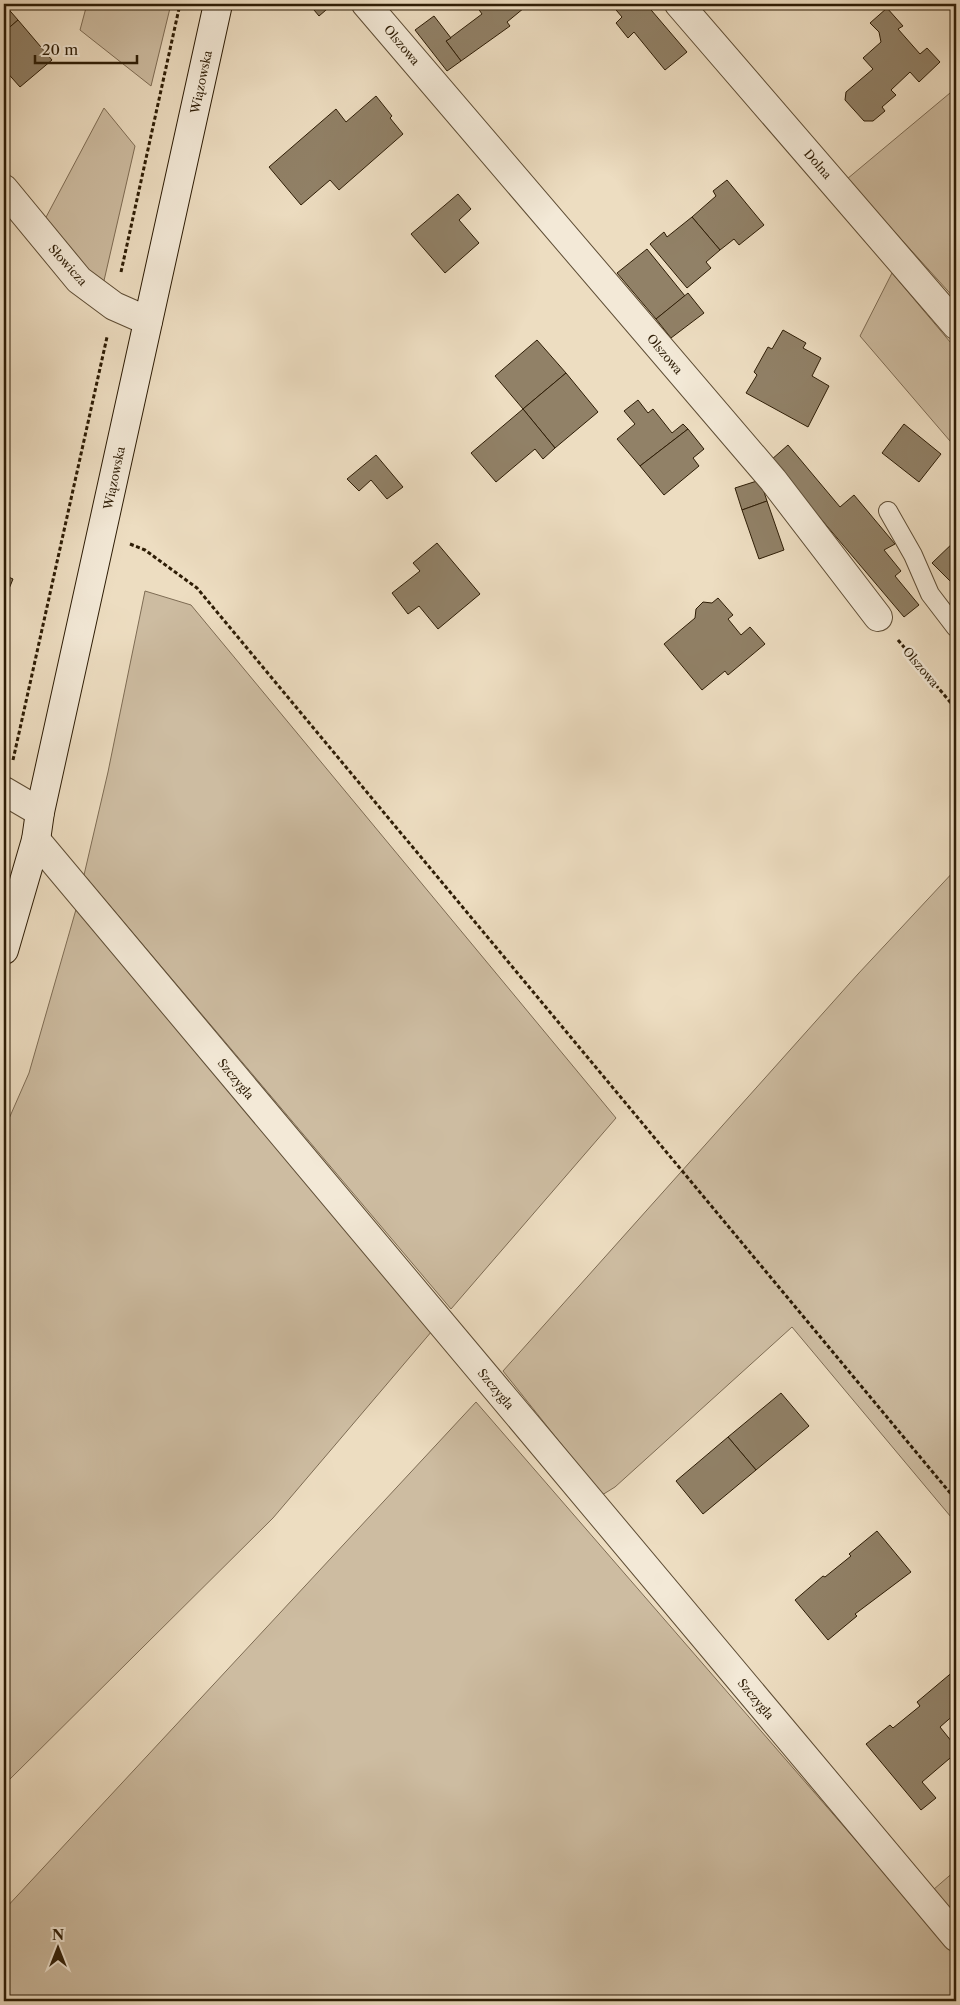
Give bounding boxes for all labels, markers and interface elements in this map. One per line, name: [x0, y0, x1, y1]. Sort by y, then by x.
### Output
street label: Olszowa: [381, 22, 424, 69]
scale bar: [35, 32, 138, 64]
text: 20 m: [42, 40, 78, 59]
street label: Wiązowska: [187, 48, 215, 116]
street label: Dolna: [801, 146, 835, 182]
street label: Słowicza: [46, 241, 91, 289]
street label: Olszowa: [644, 331, 687, 378]
street label: Wiązowska: [100, 444, 128, 512]
street label: Olszowa: [900, 644, 943, 691]
street label: Szczygla: [215, 1056, 258, 1103]
street label: Szczygla: [475, 1366, 518, 1413]
street label: Szczygla: [735, 1676, 778, 1723]
north arrow: [32, 1922, 82, 1972]
text: N: [52, 1926, 64, 1944]

